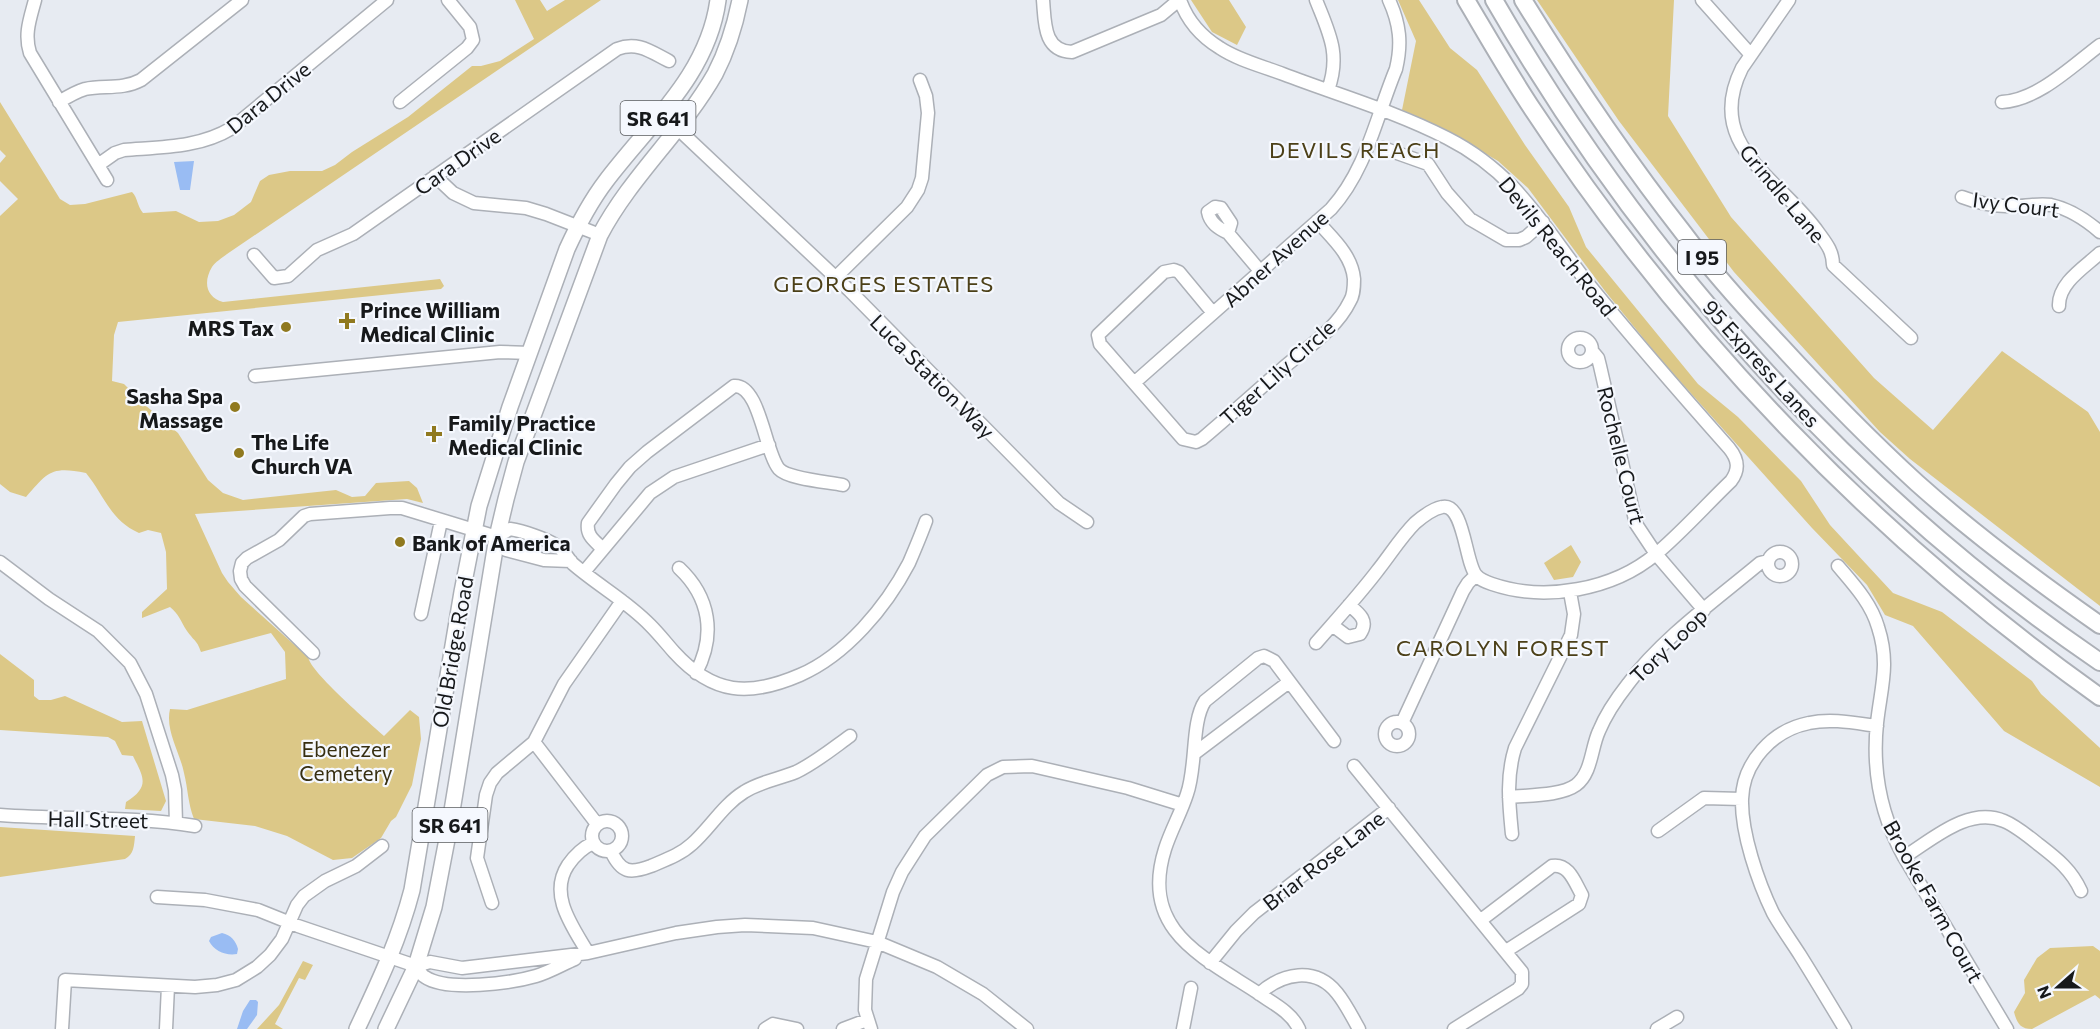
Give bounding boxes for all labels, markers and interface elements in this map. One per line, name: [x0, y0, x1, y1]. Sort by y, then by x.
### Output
street label: Dara Drive: [221, 56, 315, 138]
road number: SR 641: [620, 101, 696, 135]
street label: Cara Drive: [409, 122, 505, 200]
district label: DEVILS REACH: [1269, 136, 1441, 163]
street label: Grindle Lane: [1735, 139, 1831, 247]
street label: Devils Reach Road: [1494, 171, 1622, 321]
street label: Ivy Court: [1971, 186, 2061, 222]
street label: Abner Avenue: [1217, 204, 1333, 312]
road number: I 95: [1678, 240, 1726, 274]
district label: GEORGES ESTATES: [773, 270, 995, 297]
street label: 95 Express Lanes: [1698, 294, 1826, 432]
place label: Prince William Medical Clinic: [360, 297, 500, 346]
street label: Luca Station Way: [866, 309, 1000, 443]
marker: Prince William Medical Clinic: [338, 312, 356, 330]
street label: Tiger Lily Circle: [1214, 314, 1340, 430]
place label: MRS Tax: [188, 315, 274, 340]
marker: MRS Tax: [279, 320, 293, 334]
place label: Sasha Spa Massage: [126, 383, 223, 432]
street label: Rochelle Court: [1593, 384, 1651, 526]
marker: Sasha Spa Massage: [228, 400, 242, 414]
place label: Family Practice Medical Clinic: [448, 410, 595, 459]
marker: Family Practice Medical Clinic: [425, 425, 443, 443]
place label: The Life Church VA: [251, 429, 353, 478]
marker: The Life Church VA: [232, 446, 246, 460]
place label: Bank of America: [412, 530, 570, 555]
marker: Bank of America: [393, 535, 407, 549]
street label: Old Bridge Road: [426, 574, 478, 730]
street label: Tory Loop: [1624, 602, 1712, 688]
district label: CAROLYN FOREST: [1396, 634, 1610, 661]
park label: Ebenezer Cemetery: [299, 736, 393, 785]
street label: Briar Rose Lane: [1257, 805, 1389, 915]
street label: Hall Street: [47, 806, 149, 832]
road number: SR 641: [412, 808, 488, 842]
street label: Brooke Farm Court: [1879, 815, 1989, 987]
north arrow: [2028, 957, 2088, 1017]
text: N: [2033, 984, 2055, 1002]

